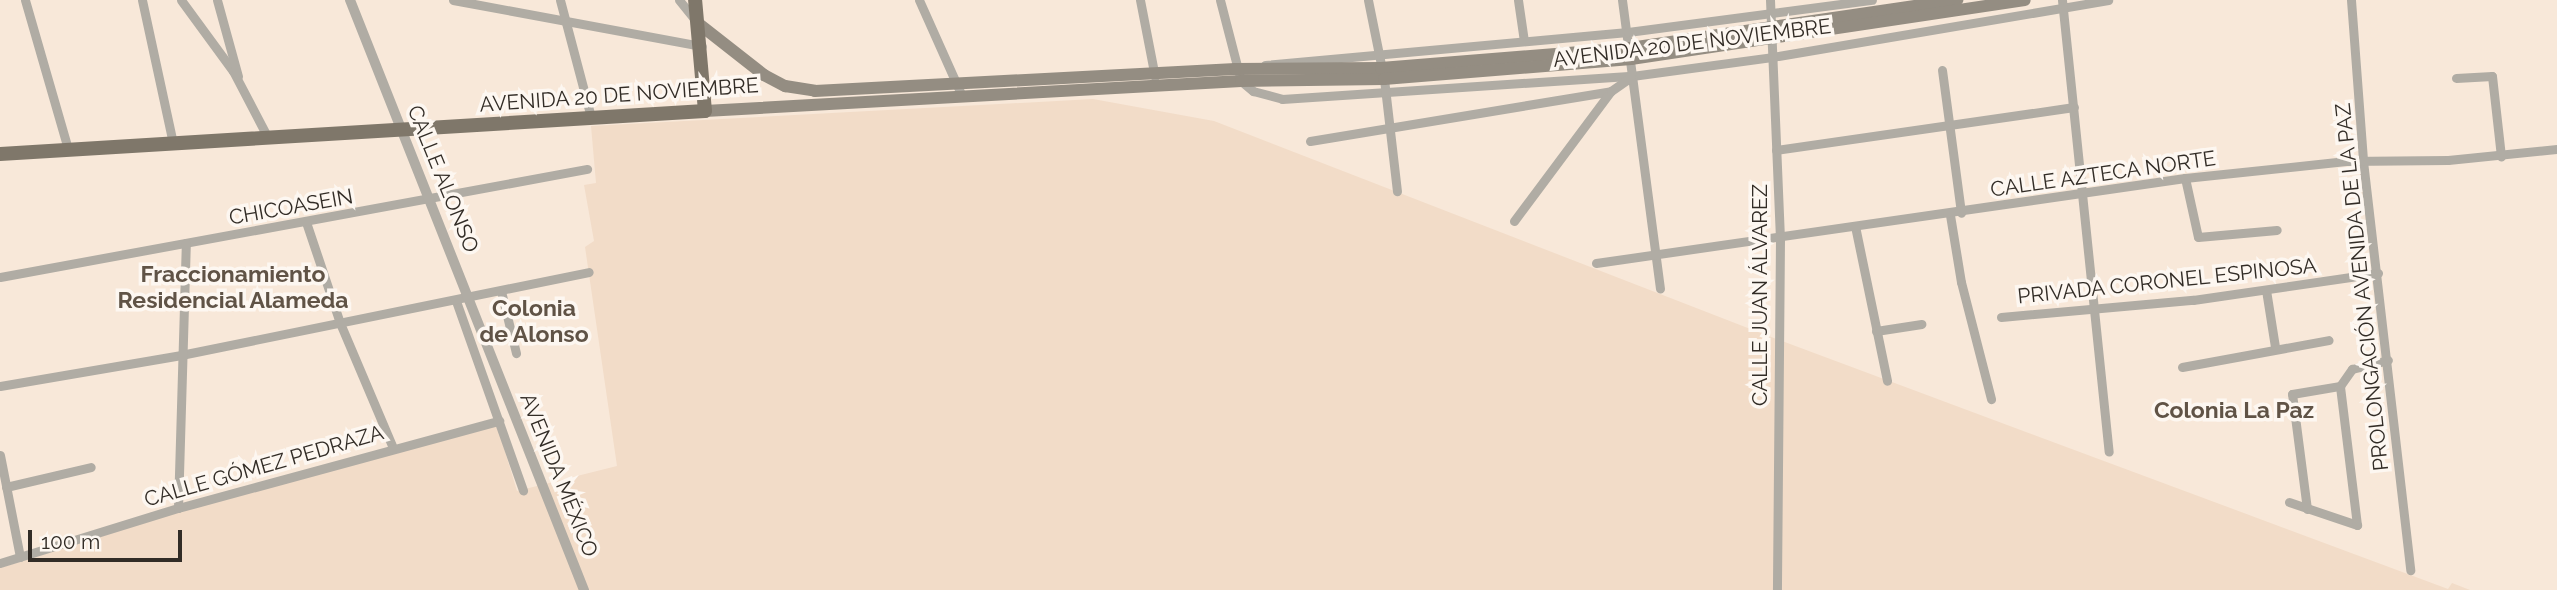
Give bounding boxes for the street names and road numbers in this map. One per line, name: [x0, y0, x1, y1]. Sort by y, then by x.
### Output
street label: AVENIDA 20 DE NOVIEMBRE: [1551, 13, 1833, 73]
street label: AVENIDA 20 DE NOVIEMBRE: [478, 73, 760, 117]
street label: CALLE ALONSO: [402, 101, 484, 257]
street label: PROLONGACIÓN AVENIDA DE LA PAZ: [2330, 101, 2394, 473]
street label: CALLE AZTECA NORTE: [1988, 146, 2218, 202]
street label: CALLE JUAN ÁLVAREZ: [1747, 183, 1773, 407]
street label: CHICOASEIN: [227, 184, 355, 230]
street label: PRIVADA CORONEL ESPINOSA: [2016, 253, 2318, 309]
street label: AVENIDA MÉXICO: [515, 389, 603, 561]
street label: CALLE GÓMEZ PEDRAZA: [141, 420, 387, 512]

